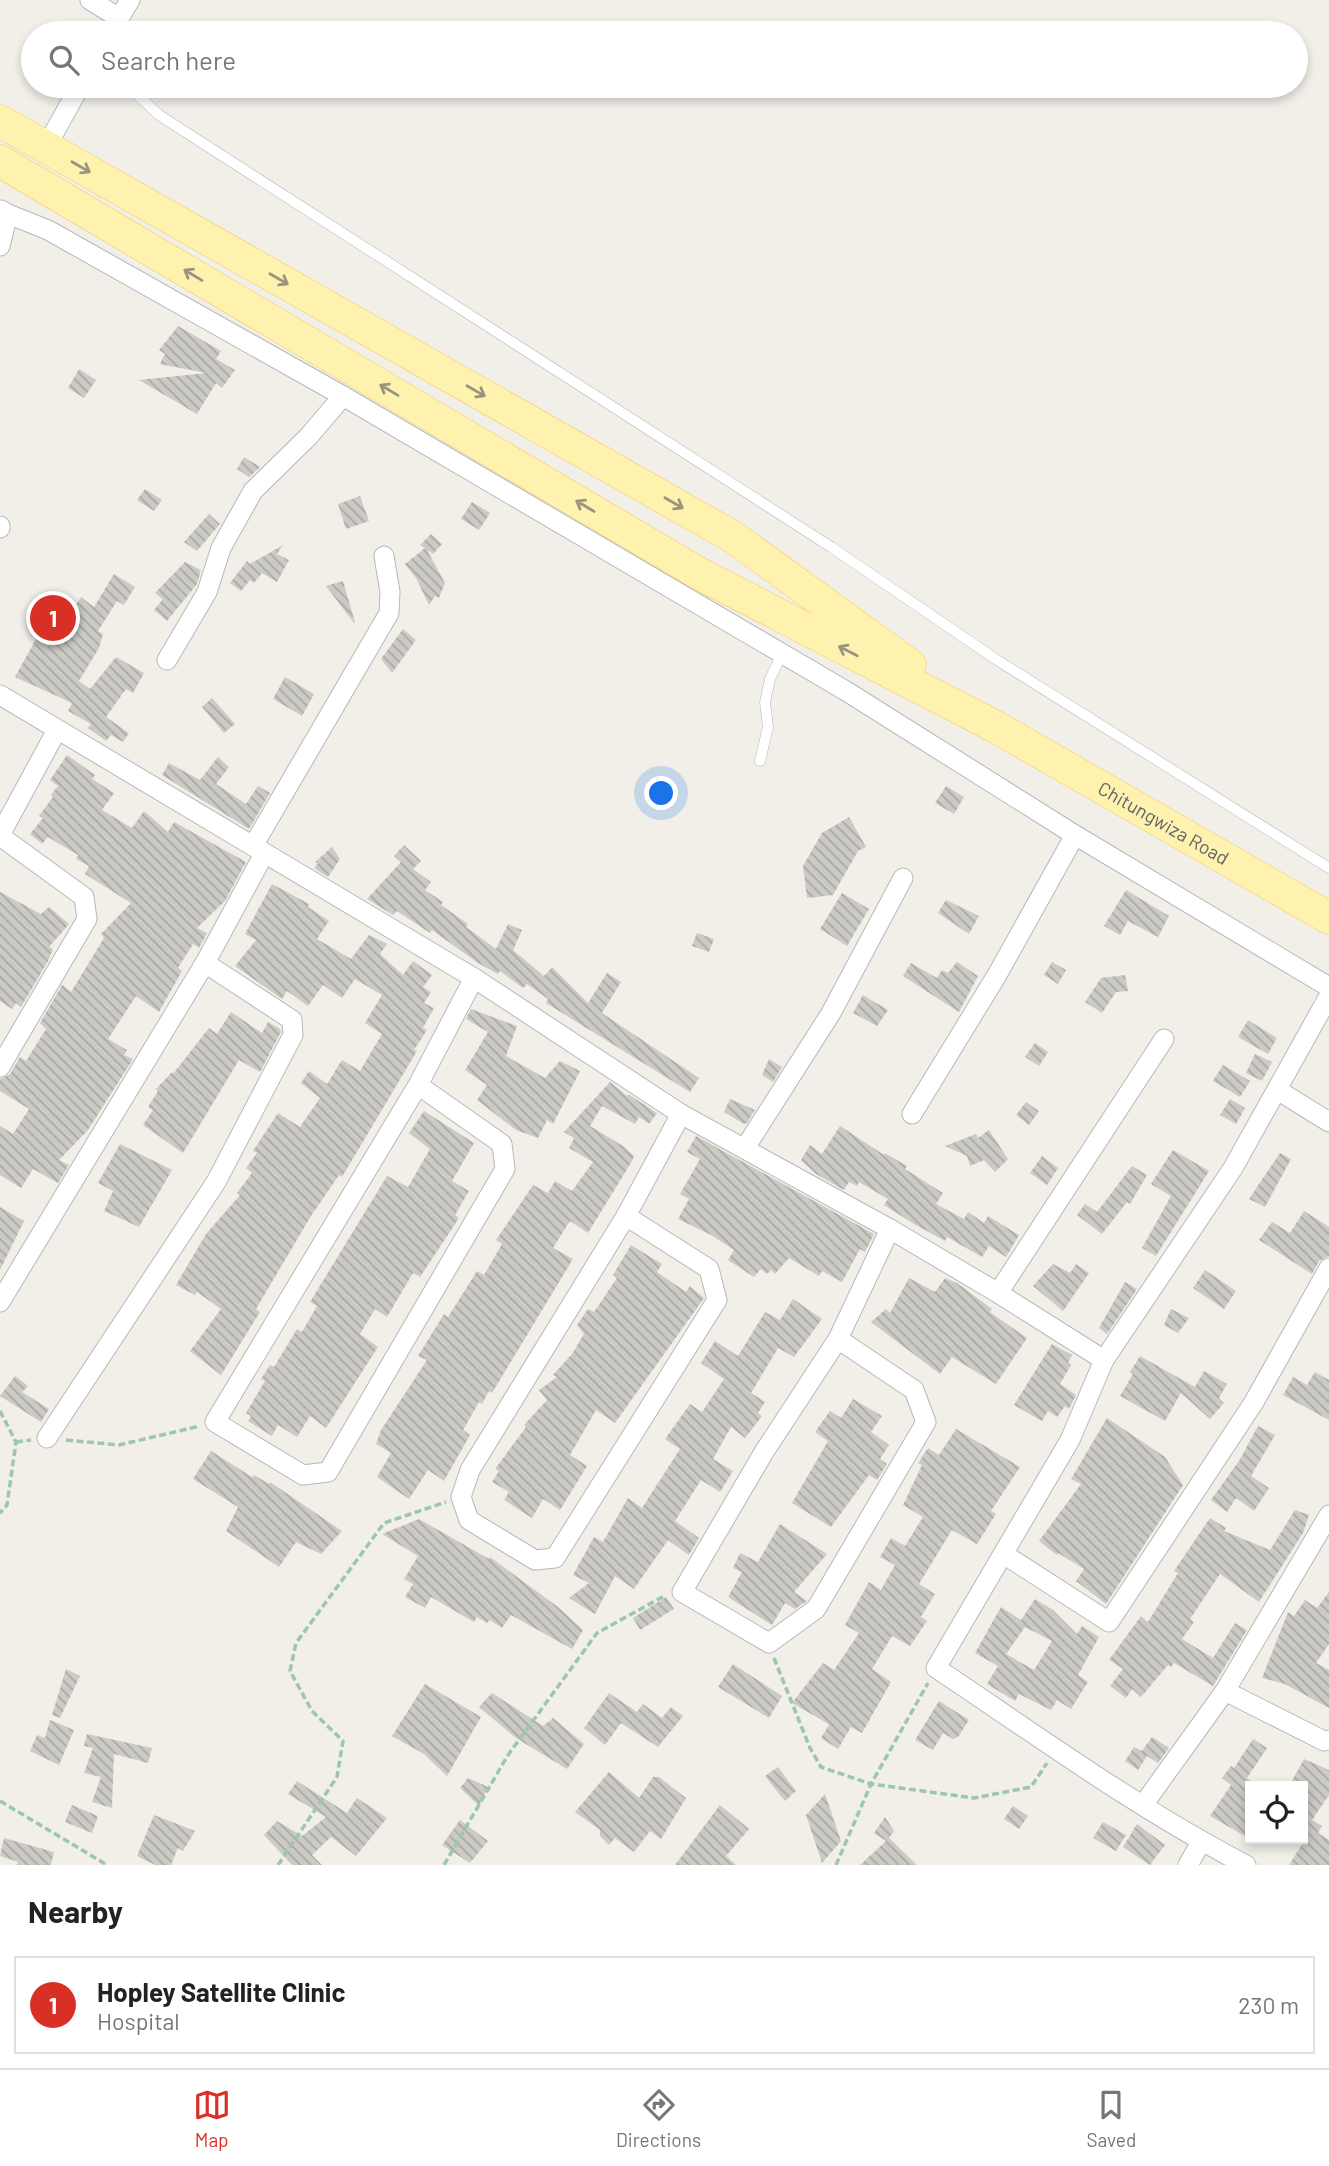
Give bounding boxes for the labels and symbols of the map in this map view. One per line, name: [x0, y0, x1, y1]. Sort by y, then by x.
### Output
one-way arrow: [70, 160, 90, 174]
one-way arrow: [183, 268, 203, 282]
one-way arrow: [268, 272, 288, 286]
one-way arrow: [379, 383, 399, 397]
one-way arrow: [466, 384, 486, 398]
one-way arrow: [664, 496, 684, 510]
one-way arrow: [575, 499, 595, 513]
pin: 1: [30, 592, 76, 644]
one-way arrow: [838, 643, 859, 657]
your location: [644, 776, 678, 810]
street label: Chitungwiza Road: [1094, 776, 1233, 869]

